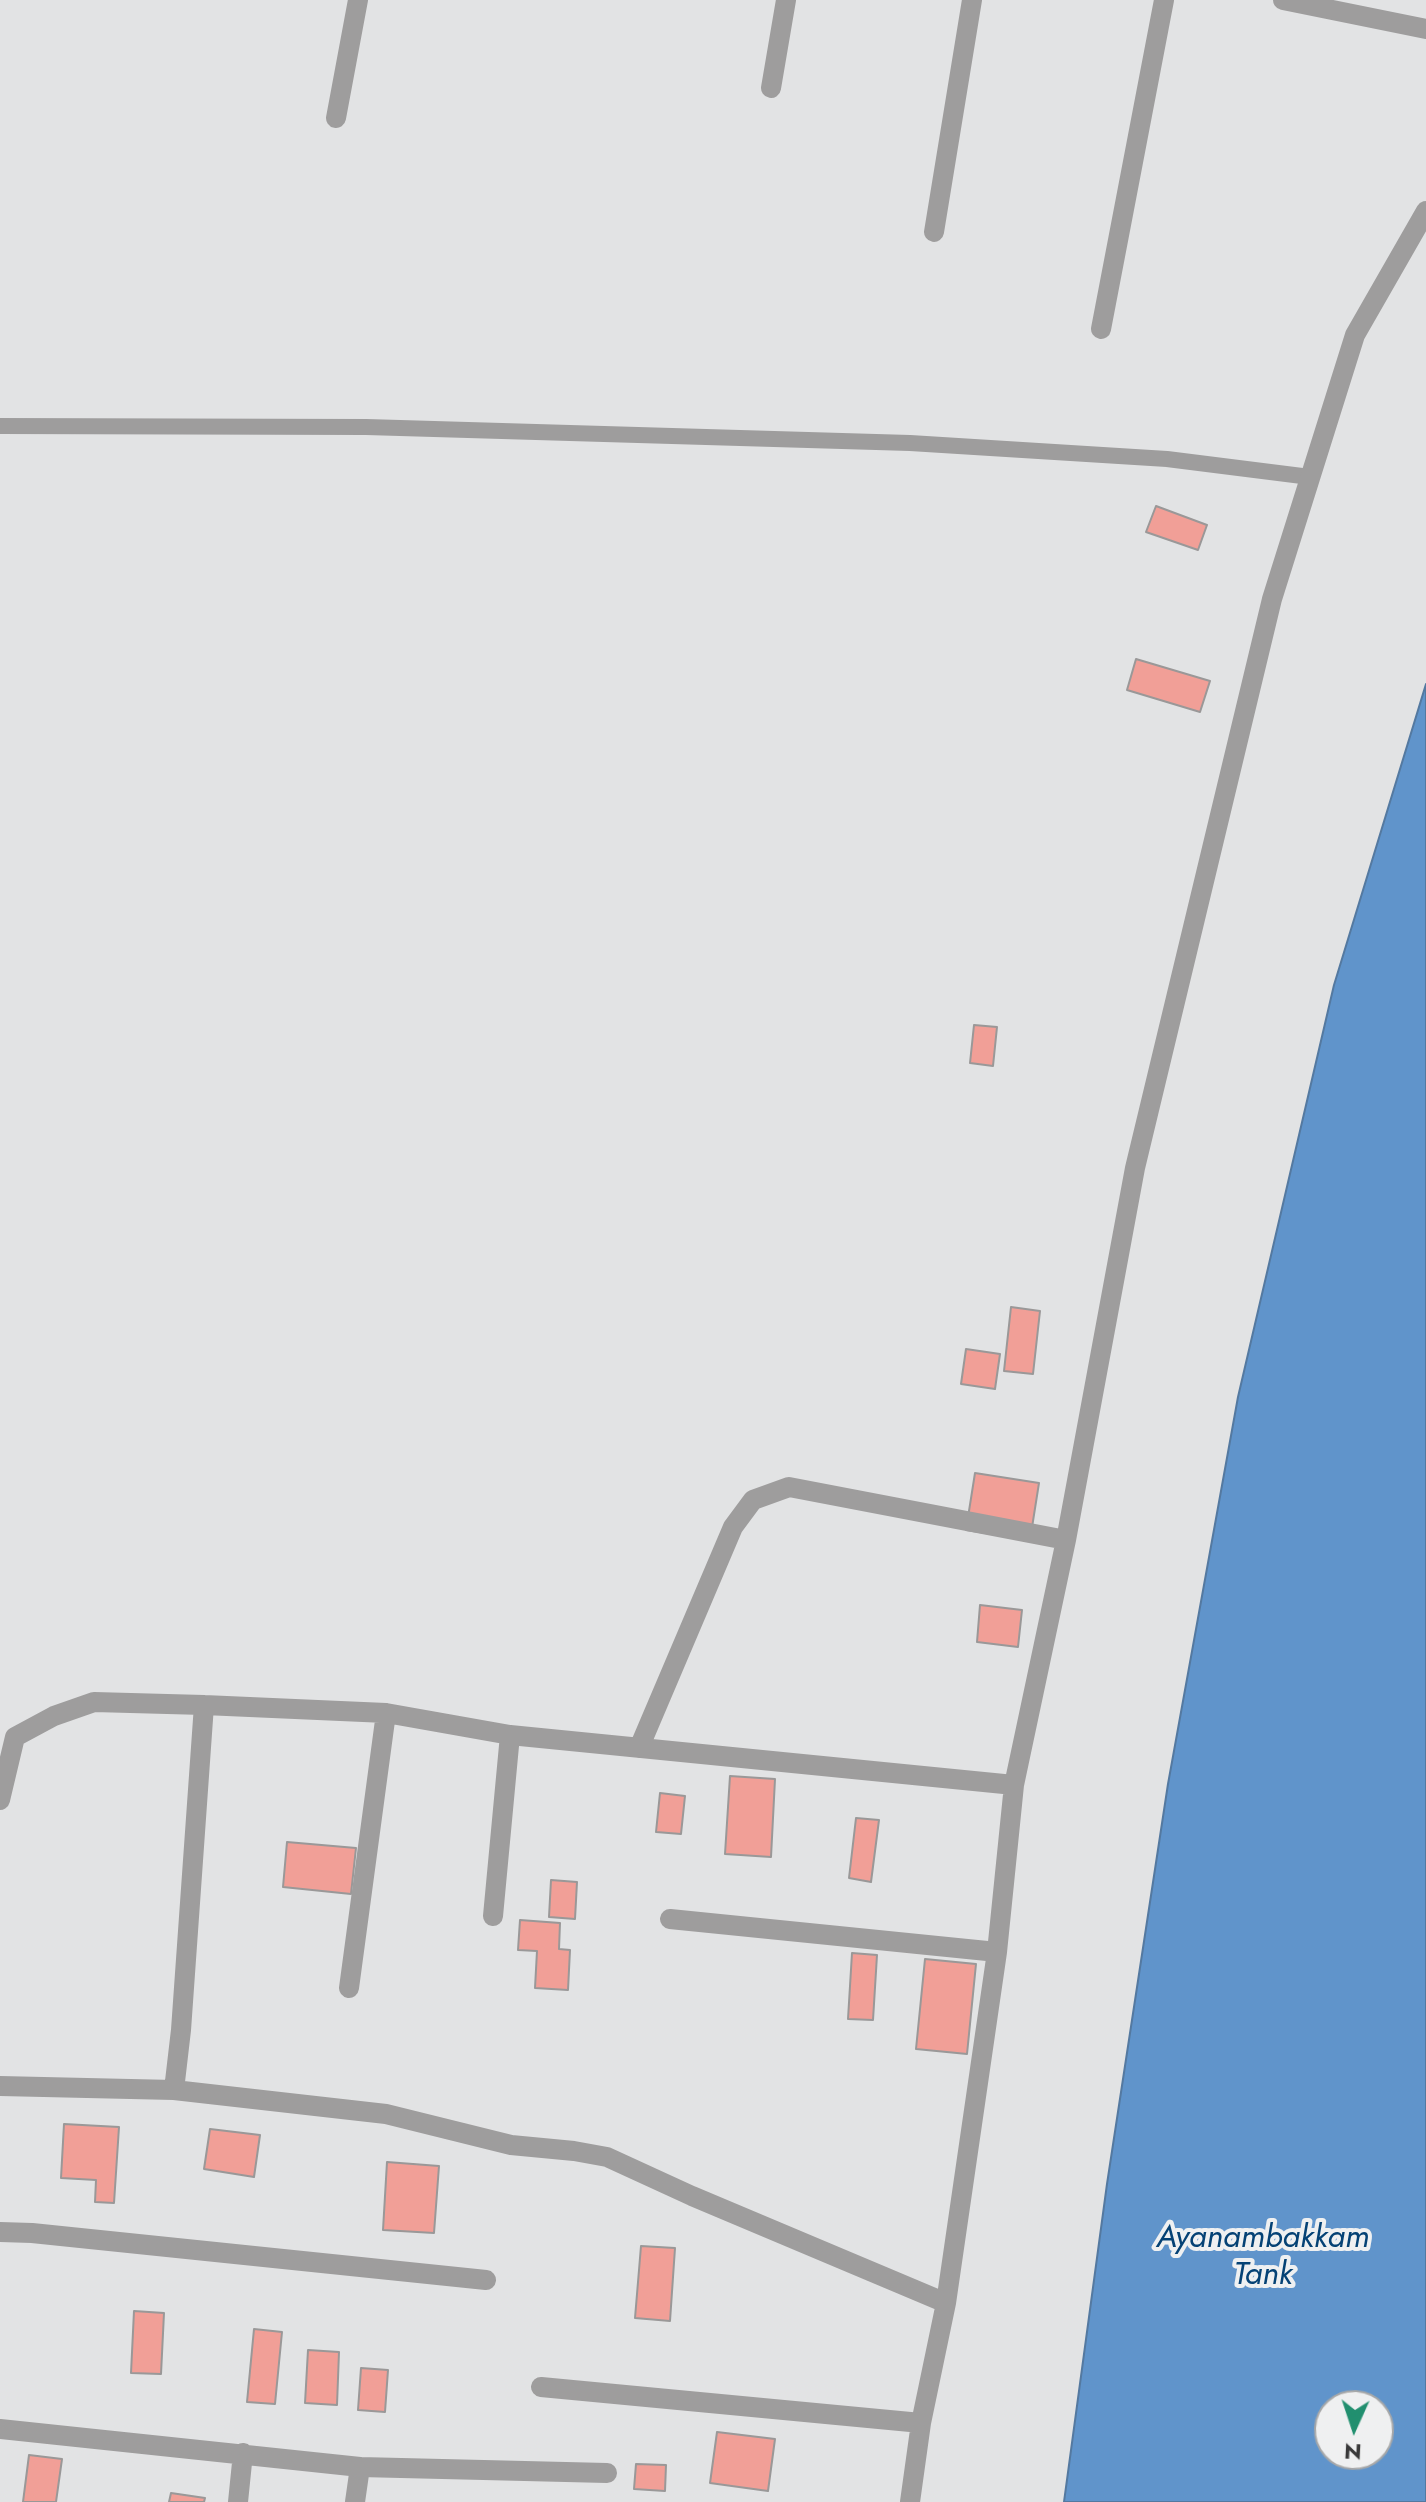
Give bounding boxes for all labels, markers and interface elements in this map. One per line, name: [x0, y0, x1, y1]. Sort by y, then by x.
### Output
water label: Ayanambakkam Tank: [1156, 2220, 1370, 2295]
north arrow: [1314, 2390, 1394, 2470]
text: N: [1343, 2436, 1362, 2468]

